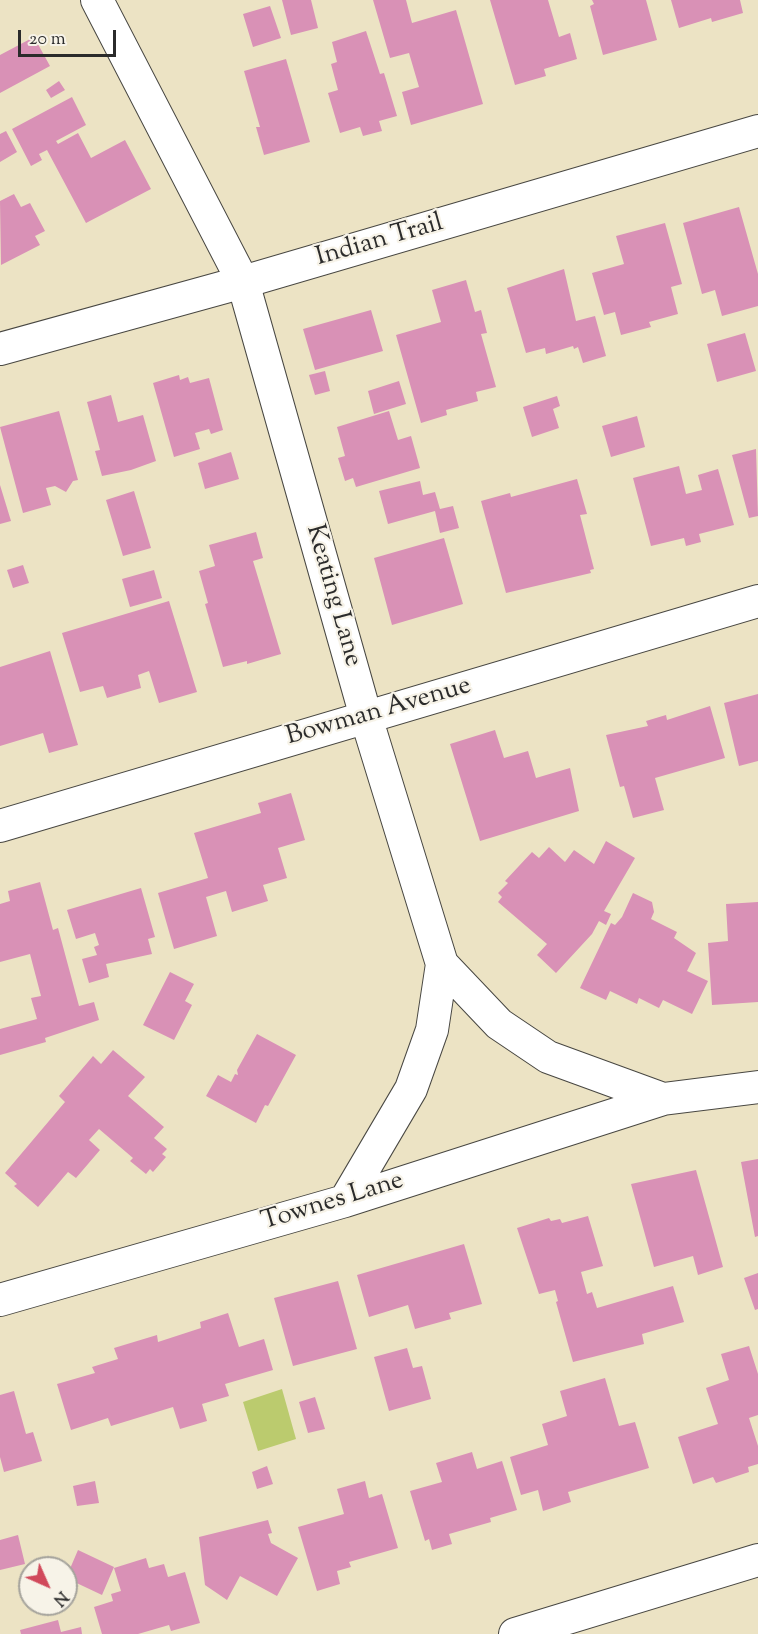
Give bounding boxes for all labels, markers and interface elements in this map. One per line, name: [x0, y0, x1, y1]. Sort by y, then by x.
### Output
scale bar: [21, 18, 118, 56]
text: 20 m: [29, 27, 66, 53]
street label: Indian Trail: [313, 209, 447, 275]
street label: Keating Lane: [297, 522, 367, 670]
street label: Bowman Avenue: [283, 672, 475, 754]
street label: Townes Lane: [258, 1167, 408, 1239]
north arrow: [18, 1556, 78, 1616]
text: N: [47, 1585, 72, 1610]

